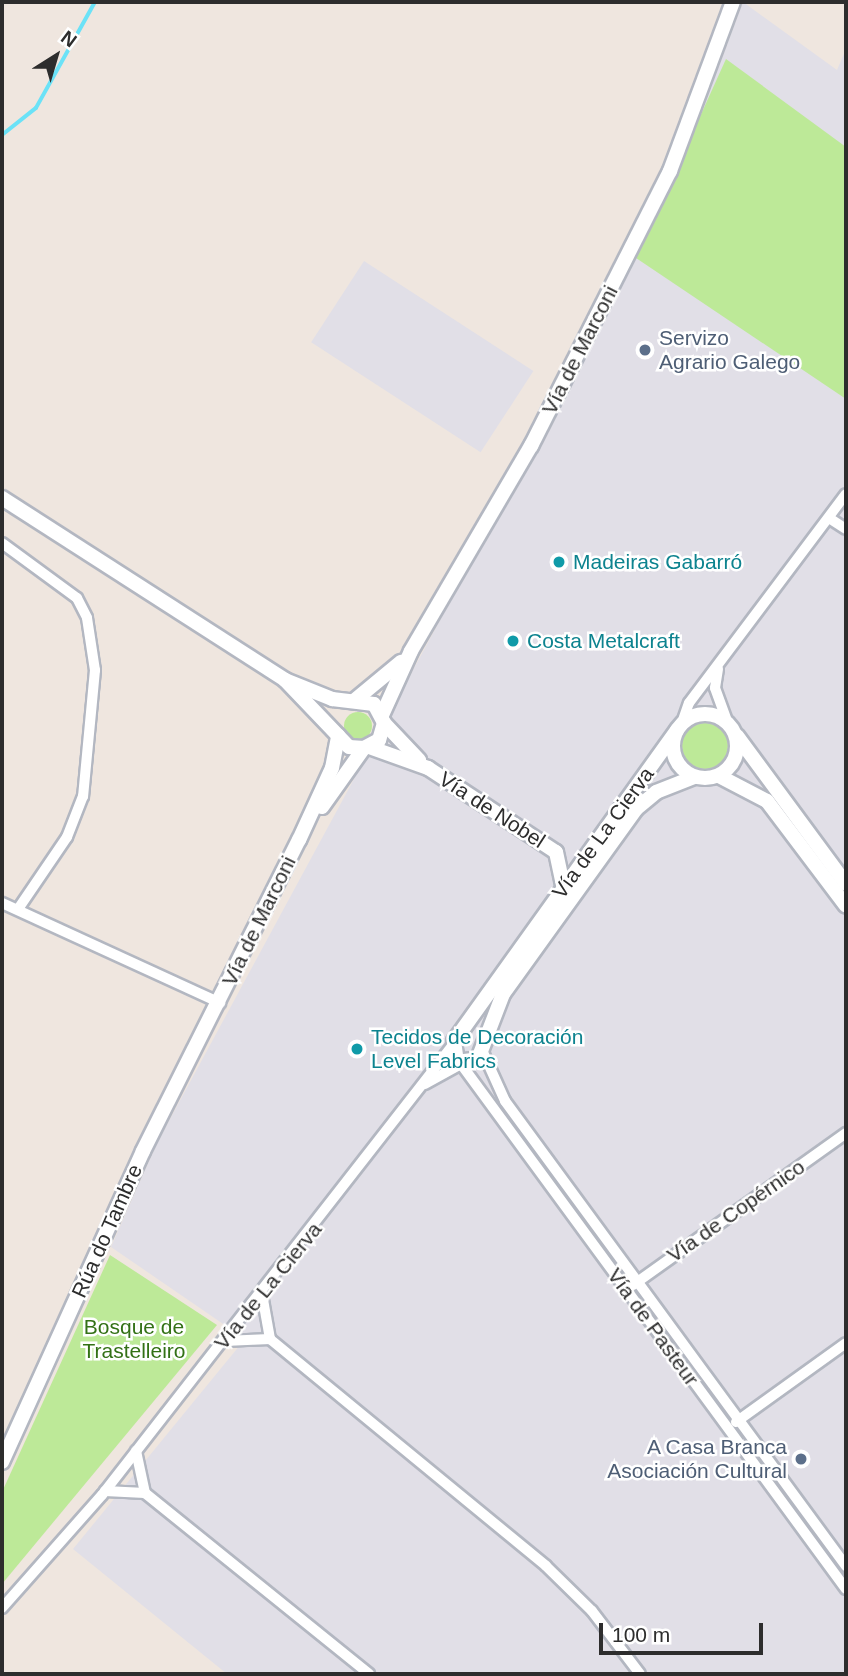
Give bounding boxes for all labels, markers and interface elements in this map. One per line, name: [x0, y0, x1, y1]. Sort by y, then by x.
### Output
north arrow: [21, 21, 91, 91]
text: N: [57, 26, 81, 51]
street label: Vía de Marconi: [537, 281, 623, 419]
place label: Servizo Agrario Galego: [659, 325, 800, 375]
marker: Servizo Agrario Galego: [637, 342, 653, 358]
place label: Madeiras Gabarró: [573, 549, 742, 575]
marker: Madeiras Gabarró: [551, 554, 567, 570]
place label: Costa Metalcraft: [527, 628, 680, 654]
marker: Costa Metalcraft: [505, 633, 521, 649]
street label: Vía de La Cierva: [547, 762, 659, 904]
street label: Vía de Nobel: [434, 766, 550, 854]
street label: Vía de Marconi: [217, 852, 301, 990]
place label: Tecidos de Decoración Level Fabrics: [371, 1024, 583, 1074]
marker: Tecidos de Decoración Level Fabrics: [349, 1041, 365, 1057]
street label: Vía de Copérnico: [662, 1154, 810, 1268]
street label: Rúa do Tambre: [66, 1160, 148, 1302]
street label: Vía de La Cierva: [209, 1217, 327, 1355]
street label: Vía de Pasteur: [602, 1263, 704, 1391]
park label: Bosque de Trastelleiro: [82, 1314, 186, 1364]
place label: A Casa Branca Asociación Cultural: [607, 1434, 787, 1484]
marker: A Casa Branca Asociación Cultural: [793, 1451, 809, 1467]
scale bar: [603, 1610, 768, 1654]
text: 100 m: [612, 1623, 670, 1646]

